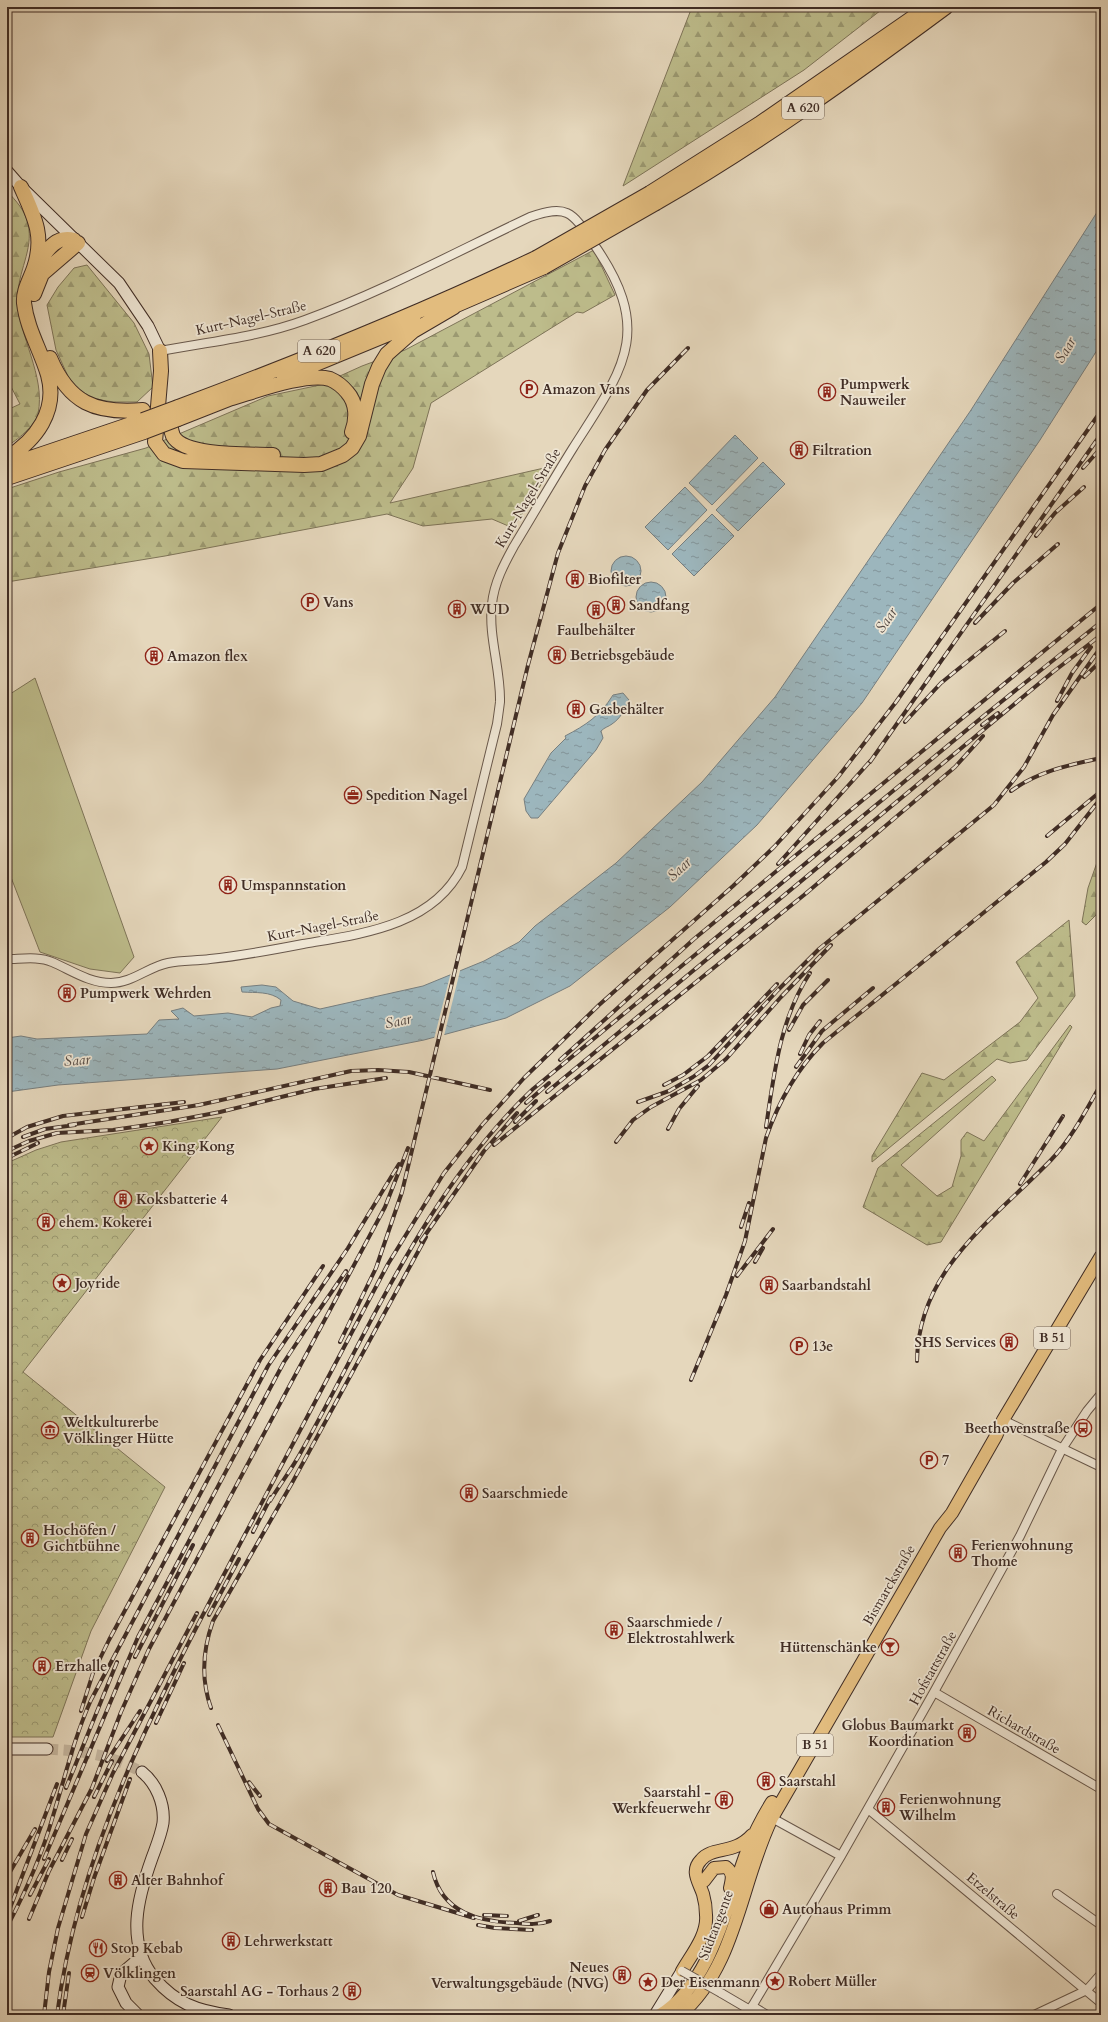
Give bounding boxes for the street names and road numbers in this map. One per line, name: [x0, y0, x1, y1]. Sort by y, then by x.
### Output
road number: A 620: [782, 97, 824, 119]
street label: Kurt-Nagel-Straße: [194, 296, 308, 340]
road number: A 620: [298, 340, 340, 362]
street label: Kurt-Nagel-Straße: [491, 445, 565, 551]
street label: Kurt-Nagel-Straße: [266, 906, 380, 946]
road number: B 51: [1034, 1327, 1070, 1349]
street label: Bismarckstraße: [858, 1541, 920, 1629]
street label: Hofstattstraße: [905, 1627, 961, 1709]
street label: Richardstraße: [984, 1701, 1064, 1759]
road number: B 51: [797, 1734, 833, 1756]
street label: Etzelstraße: [962, 1868, 1024, 1924]
street label: Südtangente: [694, 1887, 738, 1963]

